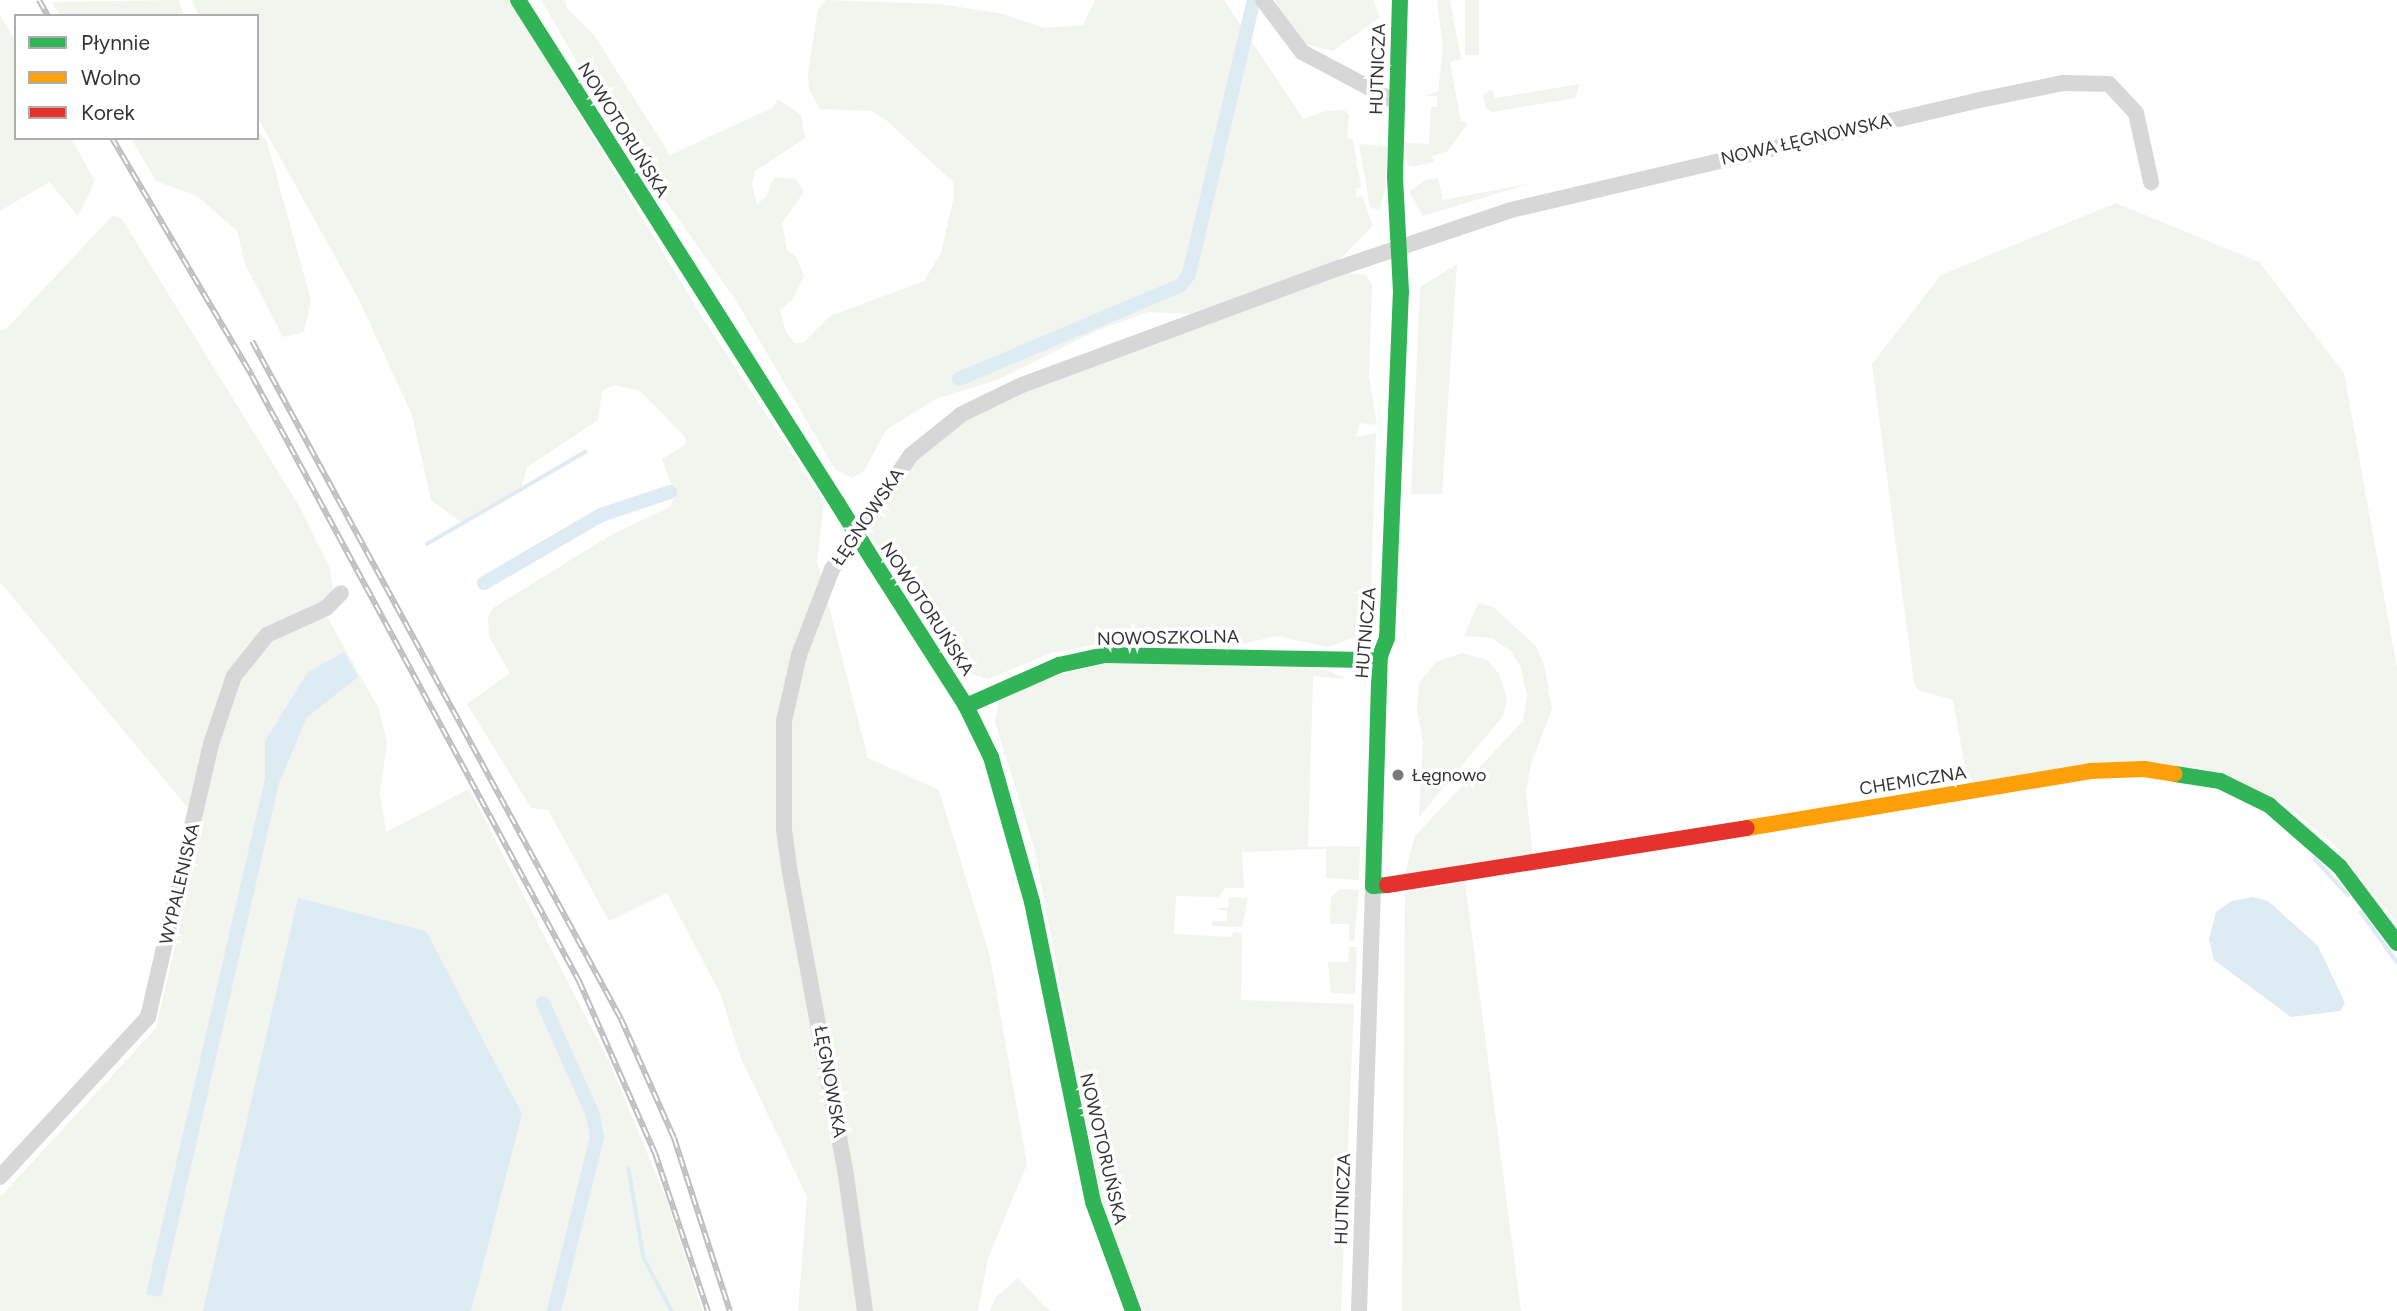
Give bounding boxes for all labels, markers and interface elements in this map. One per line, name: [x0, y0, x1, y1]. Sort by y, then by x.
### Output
legend: [14, 14, 259, 140]
street label: HUTNICZA: [1366, 23, 1390, 115]
text: Płynnie: [81, 30, 150, 55]
street label: NOWOTORUŃSKA: [573, 59, 673, 201]
text: Wolno: [81, 65, 141, 90]
text: Korek: [81, 100, 135, 125]
street label: NOWA ŁĘGNOWSKA: [1719, 110, 1893, 170]
street label: ŁĘGNOWSKA: [827, 464, 909, 570]
street label: NOWOTORUŃSKA: [876, 538, 978, 680]
street label: HUTNICZA: [1351, 586, 1381, 680]
street label: NOWOSZKOLNA: [1097, 626, 1239, 650]
street label: CHEMICZNA: [1858, 762, 1968, 800]
place label: Łęgnowo: [1412, 764, 1486, 786]
marker: Łęgnowo: [1390, 767, 1406, 783]
street label: WYPALENISKA: [156, 821, 204, 947]
street label: ŁĘGNOWSKA: [810, 1025, 850, 1139]
street label: NOWOTORUŃSKA: [1075, 1071, 1131, 1227]
street label: HUTNICZA: [1331, 1153, 1355, 1245]

